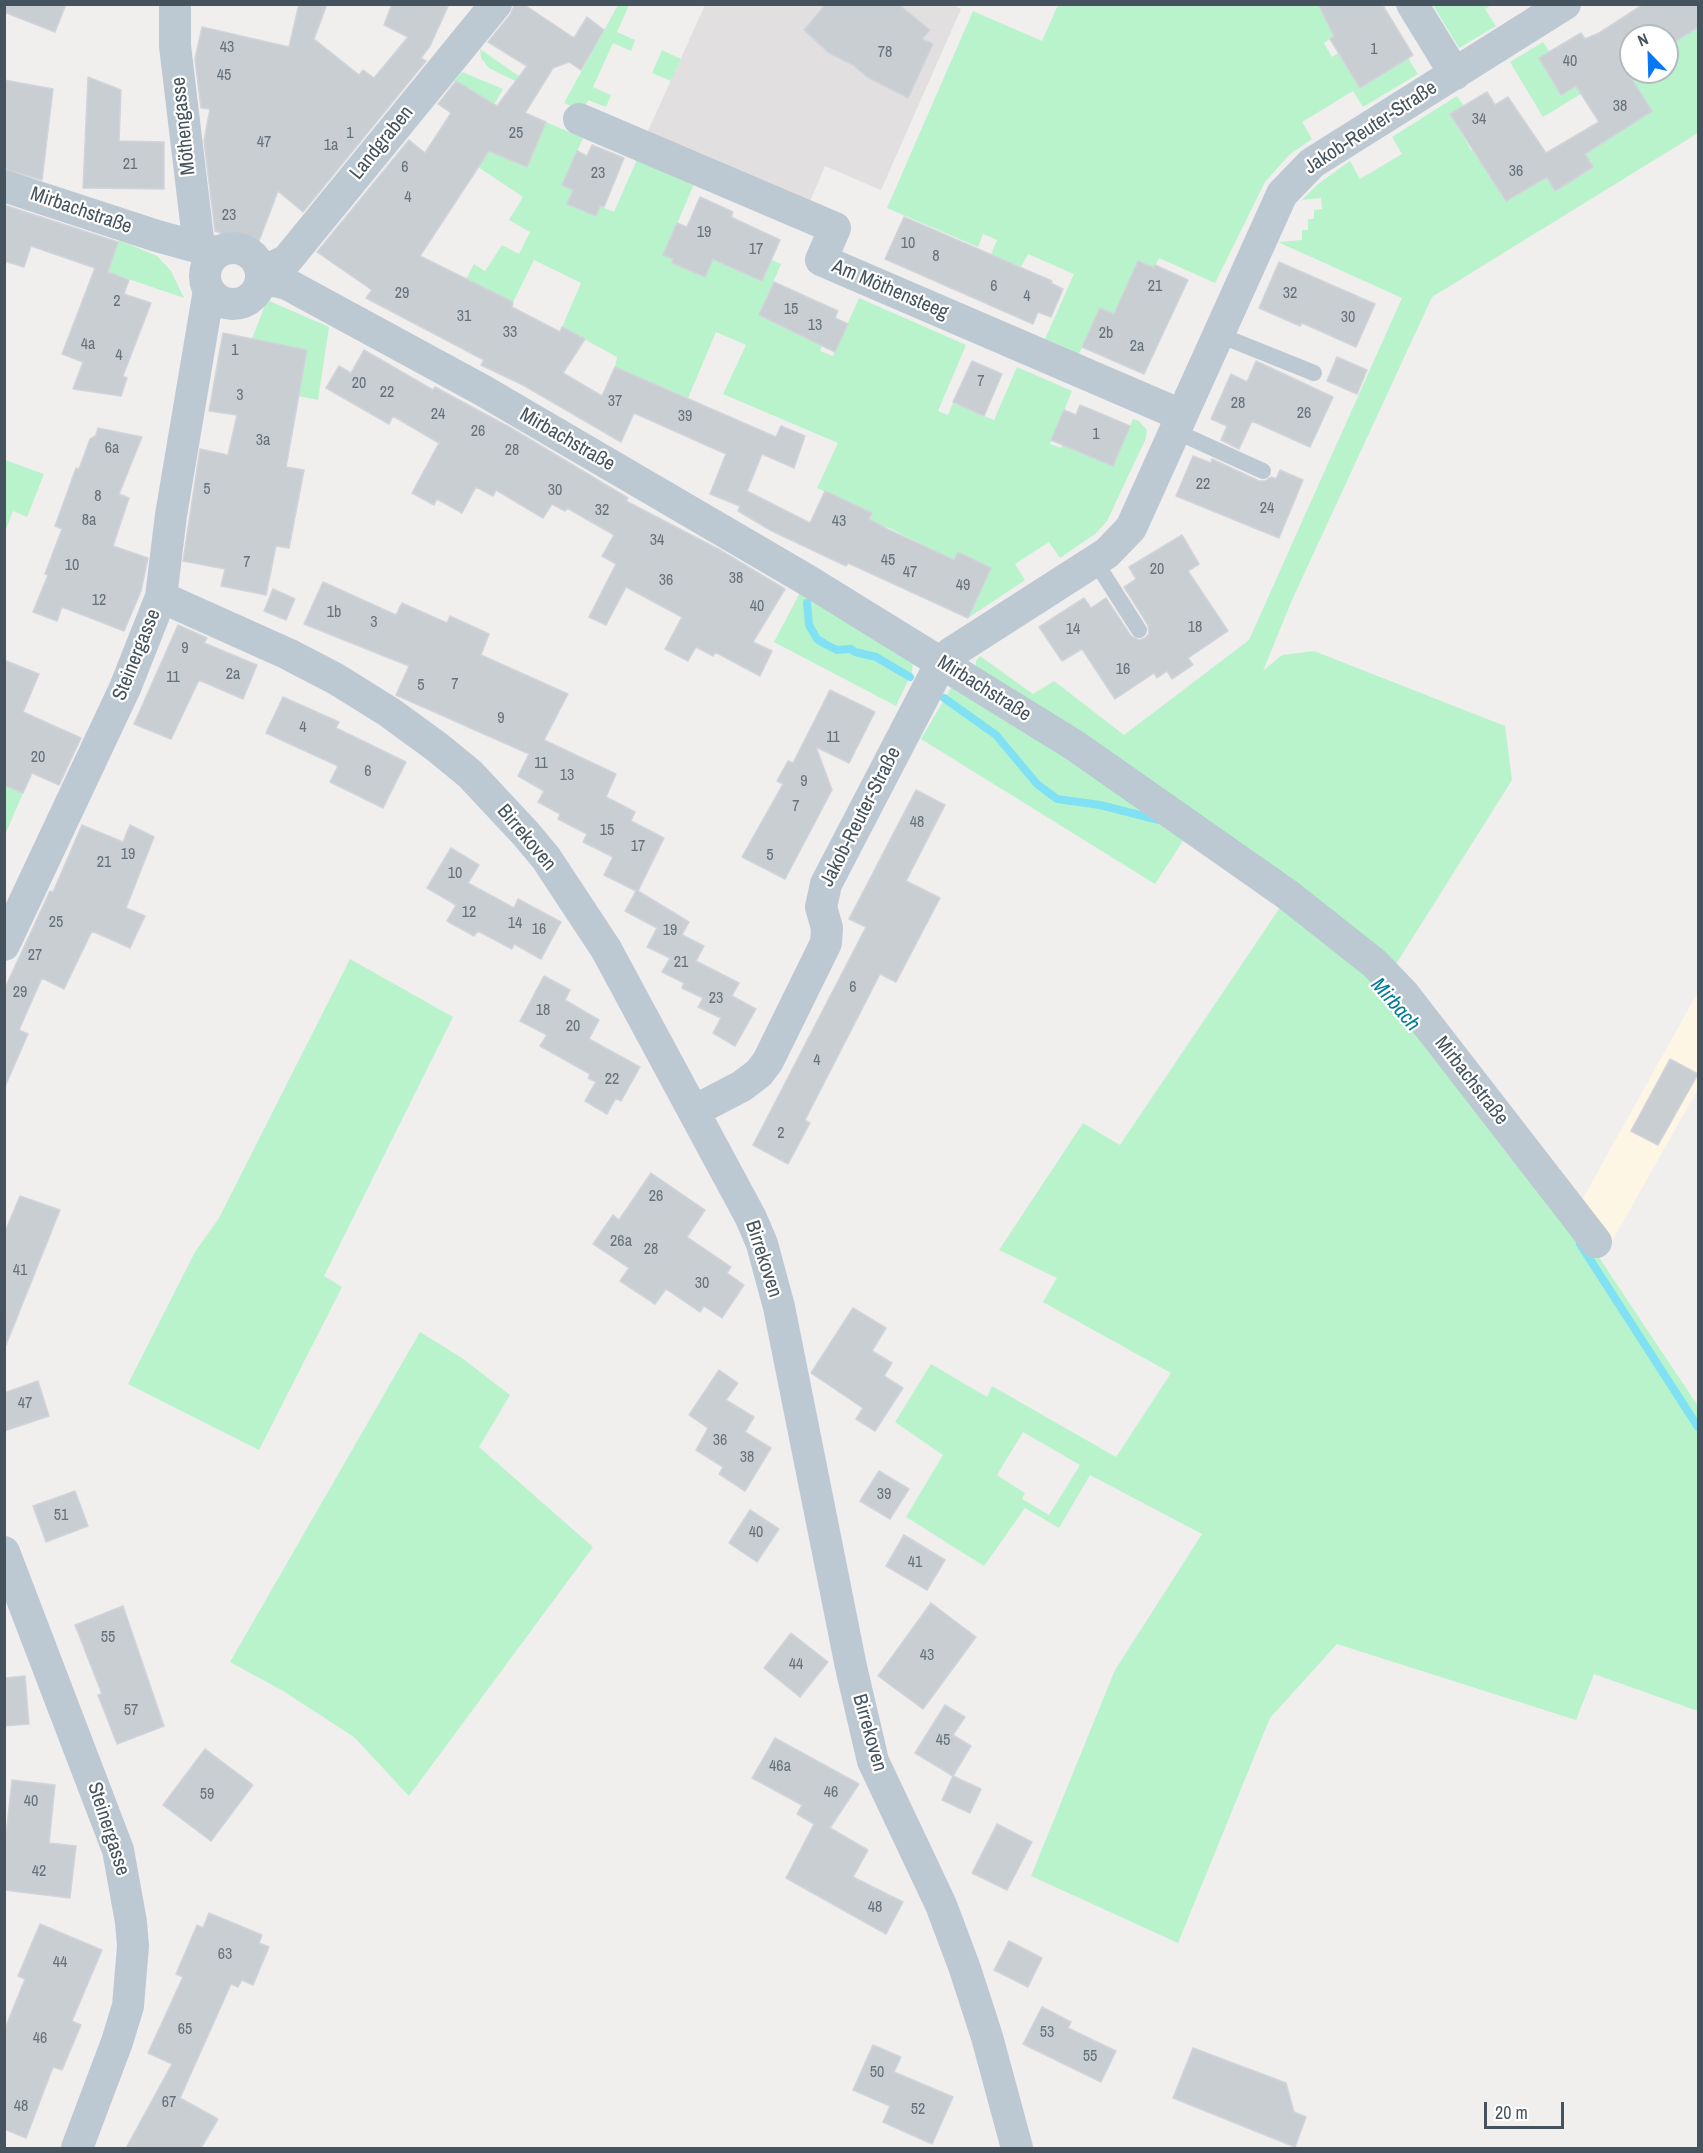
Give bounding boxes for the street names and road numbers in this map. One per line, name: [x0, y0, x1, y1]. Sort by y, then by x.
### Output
street label: Möthengasse: [167, 76, 201, 176]
street label: Jakob-Reuter-Straße: [1300, 76, 1442, 180]
street label: Landgraben: [345, 101, 419, 185]
street label: Mirbachstraße: [27, 182, 135, 240]
street label: Am Möthensteeg: [828, 255, 952, 325]
street label: Mirbachstraße: [515, 403, 619, 477]
street label: Steinergasse: [108, 606, 166, 704]
street label: Mirbachstraße: [933, 651, 1035, 727]
street label: Jakob-Reuter-Straße: [816, 743, 906, 891]
street label: Birrekoven: [491, 800, 561, 876]
street label: Mirbachstraße: [1429, 1032, 1513, 1130]
street label: Birrekoven: [739, 1218, 787, 1300]
street label: Birrekoven: [847, 1692, 891, 1774]
street label: Steinergasse: [82, 1779, 134, 1879]

